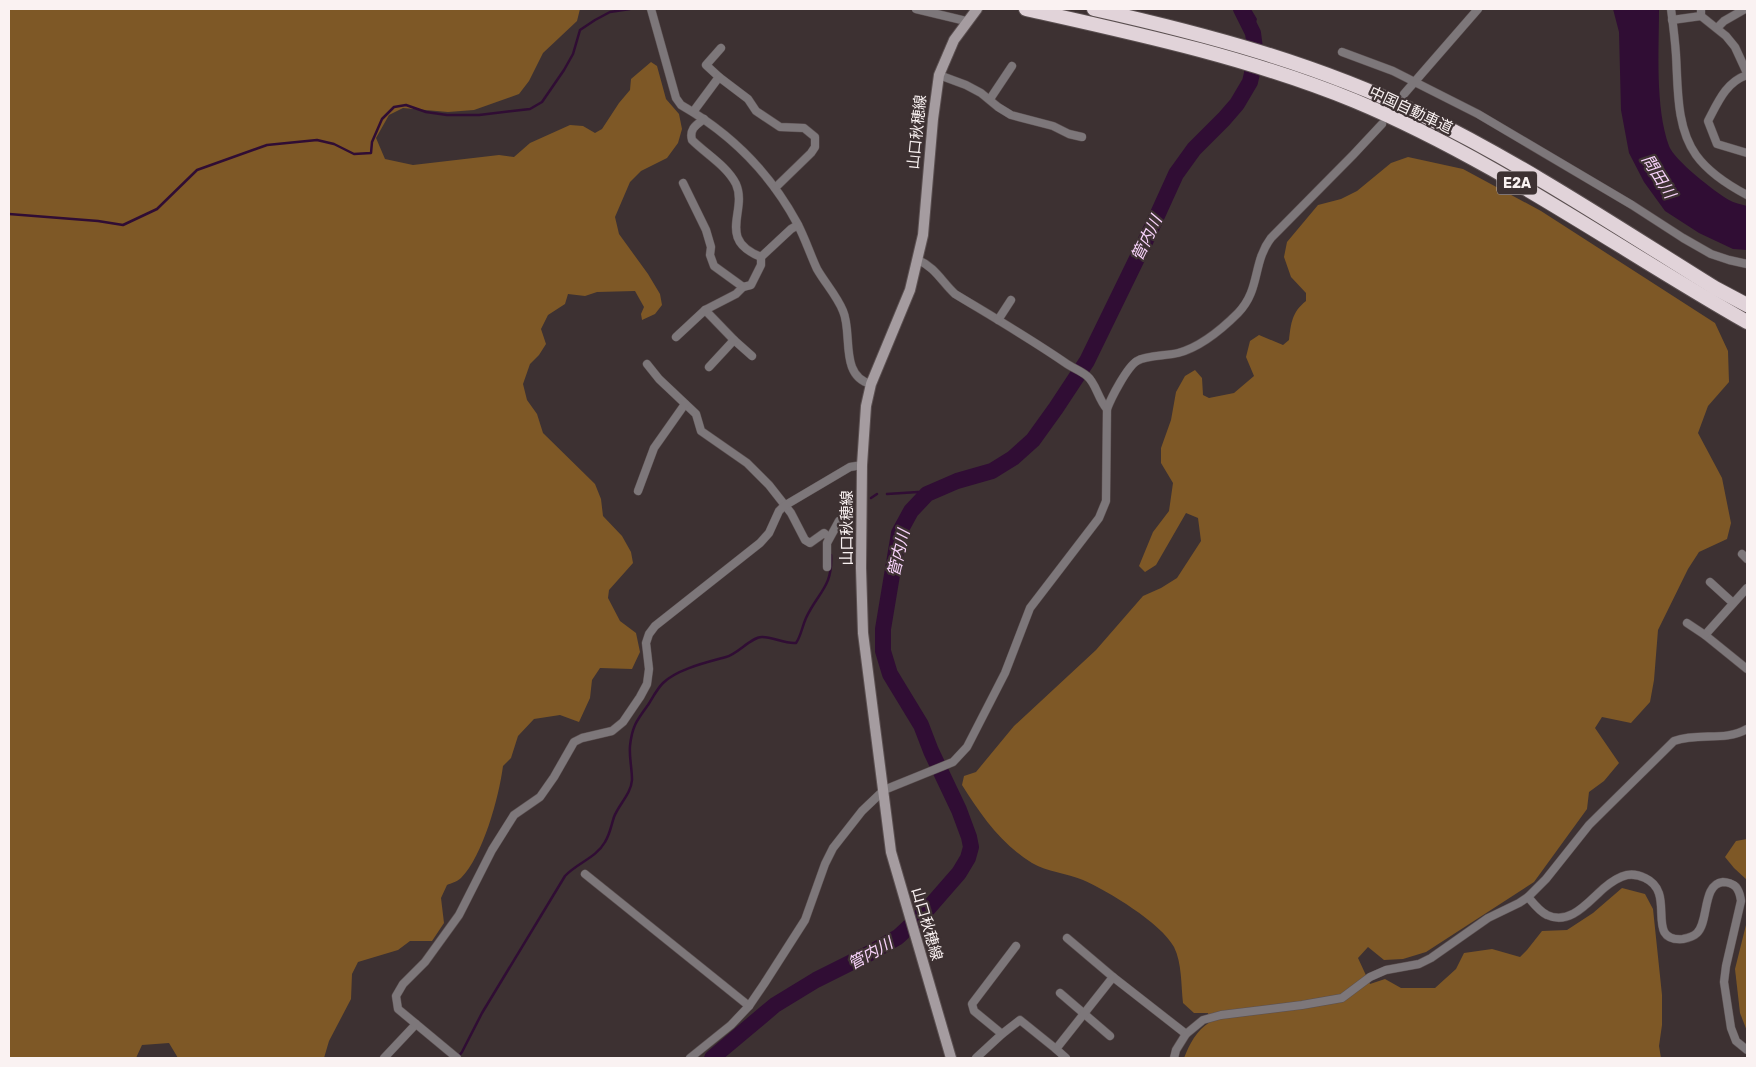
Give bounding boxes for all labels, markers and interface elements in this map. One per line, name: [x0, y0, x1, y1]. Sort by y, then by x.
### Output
street label: 中国自動車道: [1366, 83, 1456, 137]
street label: 山口秋穂線: [904, 94, 930, 170]
water label: 問田川: [1638, 151, 1680, 203]
road number: E2A: [1497, 172, 1537, 194]
water label: 管内川: [1127, 211, 1166, 264]
street label: 山口秋穂線: [838, 490, 856, 566]
water label: 管内川: [884, 526, 914, 579]
street label: 山口秋穂線: [908, 885, 946, 963]
water label: 管内川: [845, 933, 898, 973]

